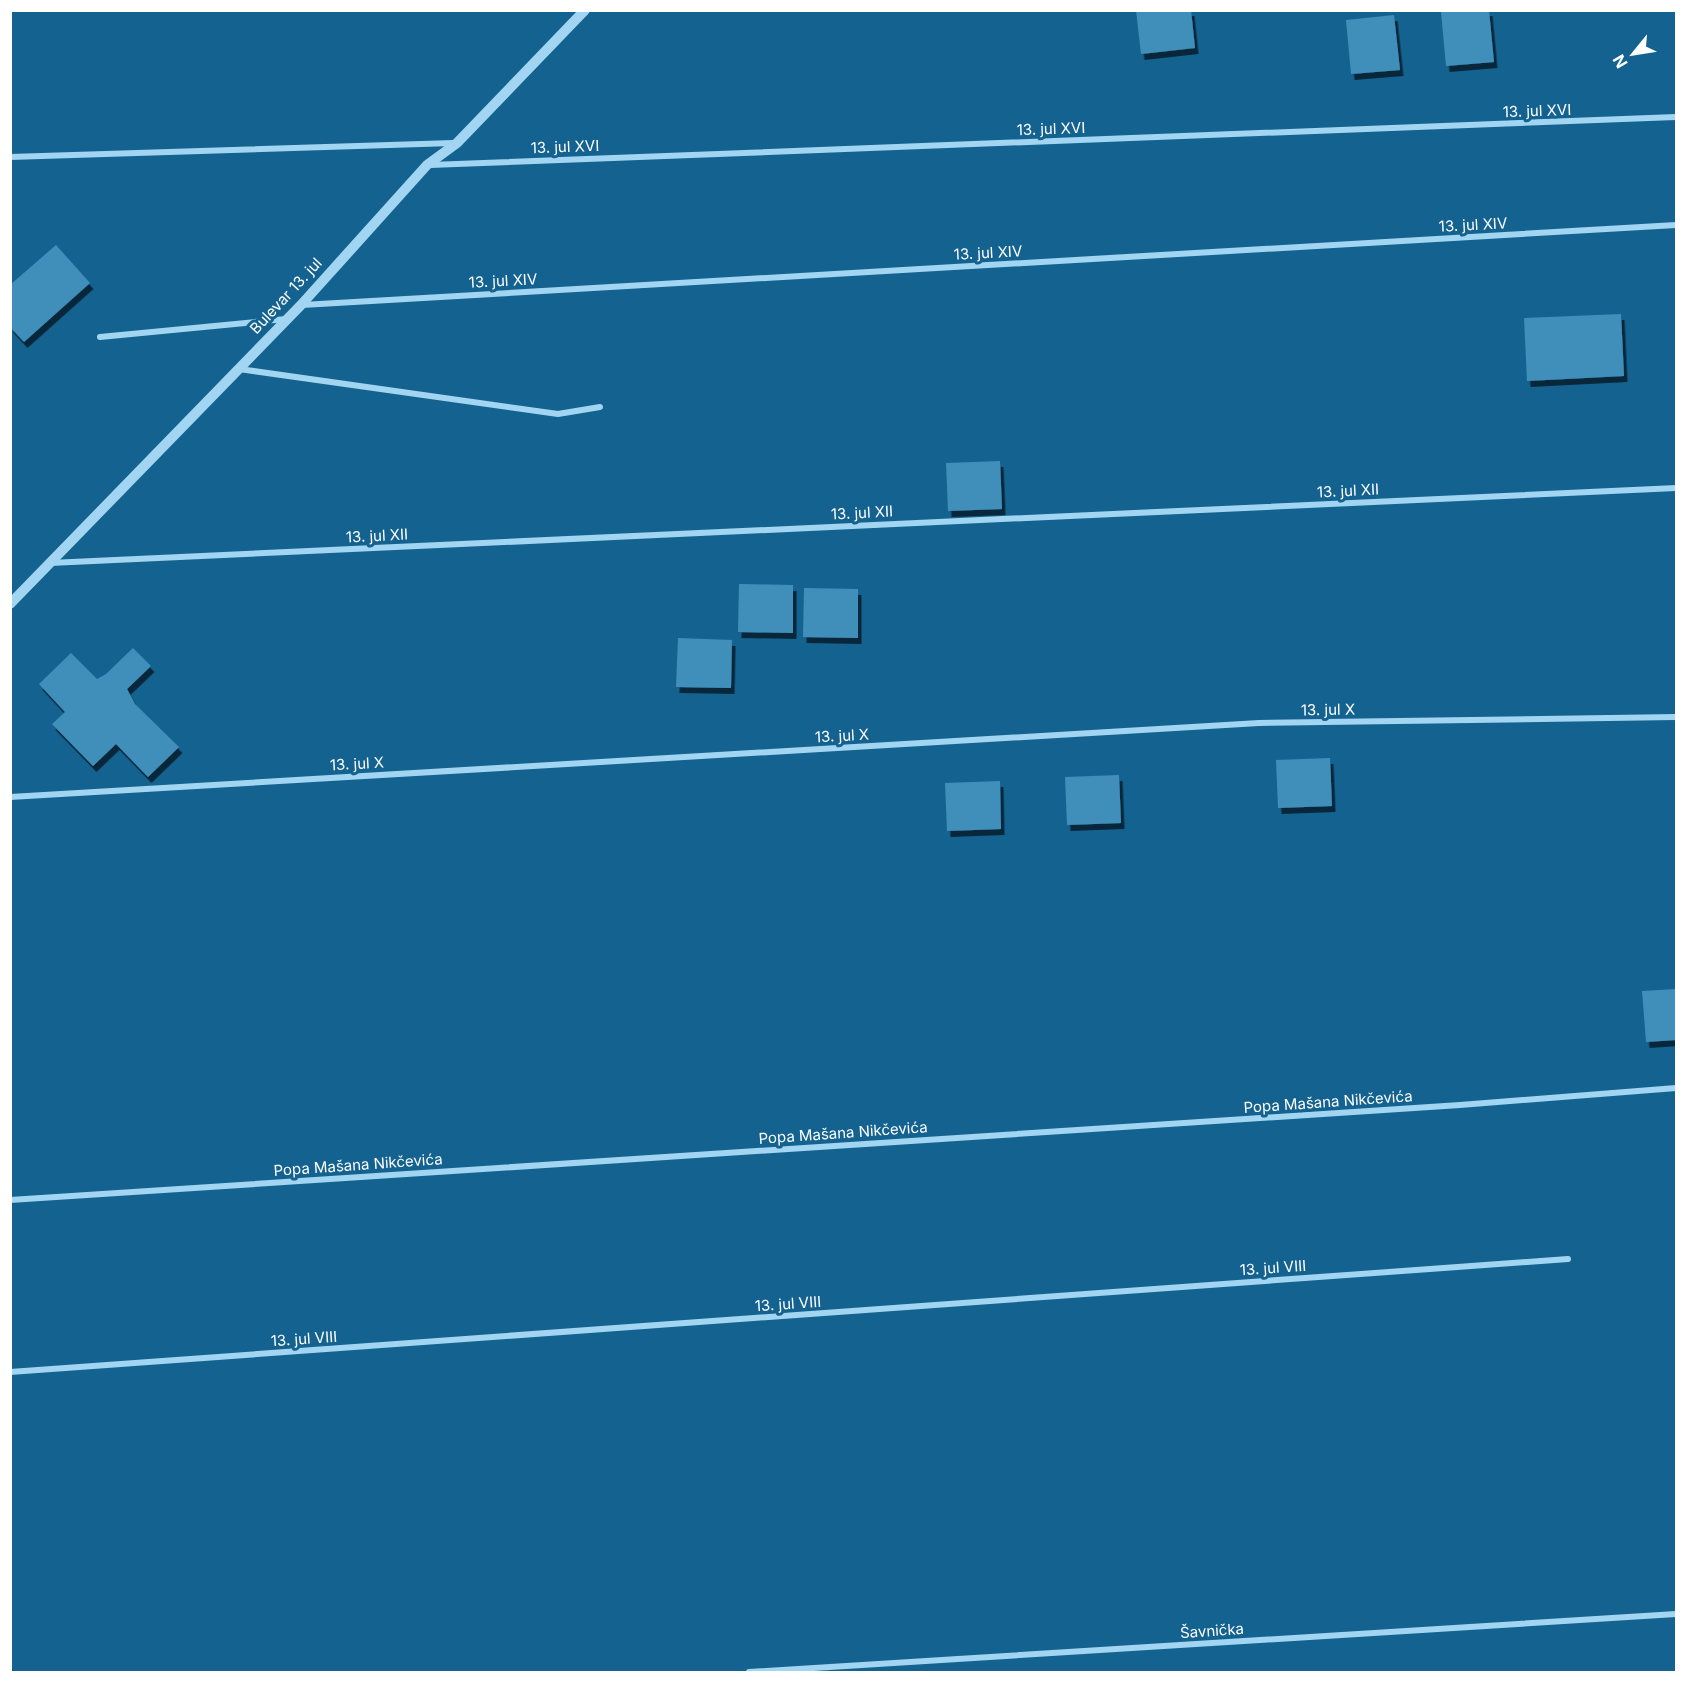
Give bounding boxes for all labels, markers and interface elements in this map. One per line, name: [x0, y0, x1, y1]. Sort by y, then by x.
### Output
north arrow: [1603, 24, 1663, 84]
text: N: [1608, 51, 1632, 72]
street label: 13. jul XVI: [1502, 100, 1572, 121]
street label: 13. jul XVI: [1016, 118, 1086, 139]
street label: 13. jul XVI: [530, 136, 600, 157]
street label: 13. jul XIV: [1438, 213, 1508, 236]
street label: 13. jul XIV: [953, 241, 1023, 264]
street label: Bulevar 13. jul: [246, 254, 326, 338]
street label: 13. jul XIV: [468, 269, 538, 292]
street label: 13. jul XII: [1316, 479, 1380, 502]
street label: 13. jul XII: [830, 501, 894, 524]
street label: 13. jul XII: [345, 524, 409, 547]
street label: 13. jul X: [1301, 700, 1355, 719]
street label: 13. jul X: [814, 725, 870, 746]
street label: 13. jul X: [329, 753, 385, 774]
street label: Popa Mašana Nikčevića: [1243, 1086, 1413, 1117]
street label: Popa Mašana Nikčevića: [758, 1117, 928, 1148]
street label: Popa Mašana Nikčevića: [273, 1149, 443, 1180]
street label: 13. jul VIII: [1239, 1256, 1307, 1279]
street label: 13. jul VIII: [754, 1292, 822, 1315]
street label: 13. jul VIII: [270, 1327, 338, 1350]
street label: Šavnička: [1179, 1619, 1245, 1642]

